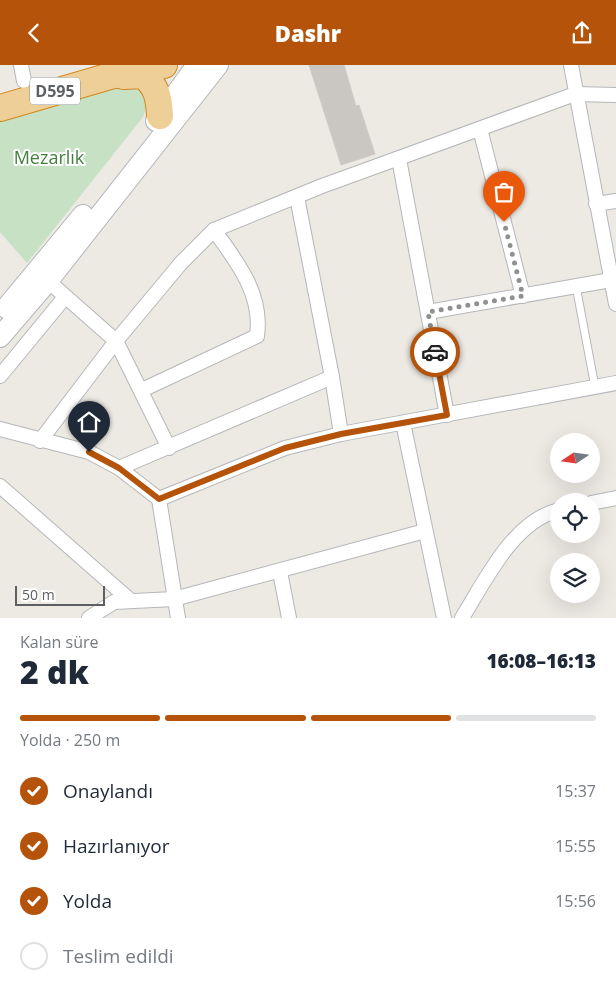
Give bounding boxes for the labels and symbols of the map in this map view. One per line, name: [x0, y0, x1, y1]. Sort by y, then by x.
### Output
road number: D595: [30, 77, 80, 105]
park label: Mezarlık: [14, 145, 85, 169]
pin: [483, 171, 525, 222]
courier: [410, 327, 460, 377]
pin: [68, 401, 110, 452]
north arrow: [550, 433, 600, 483]
scale bar: [15, 583, 105, 606]

